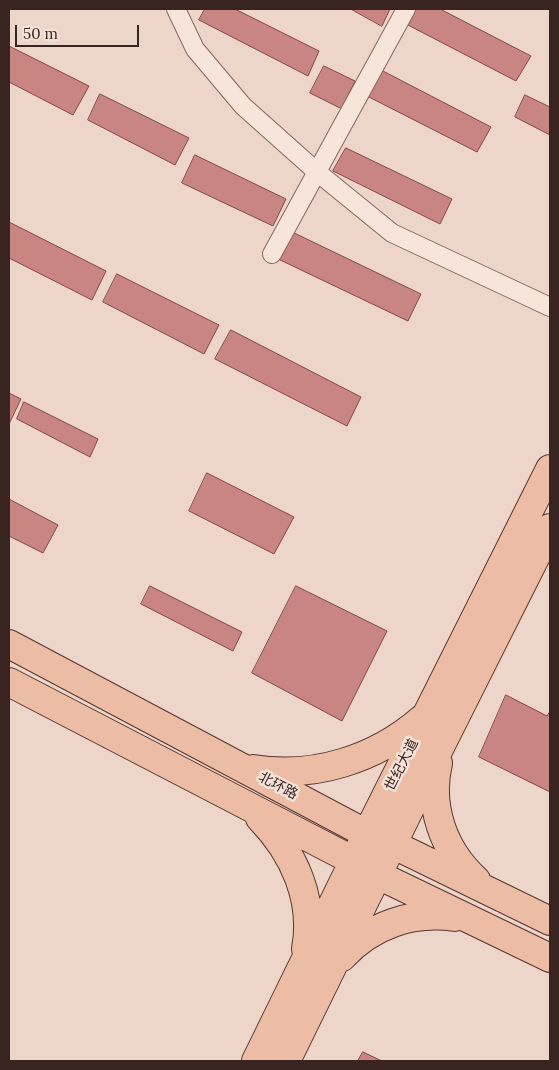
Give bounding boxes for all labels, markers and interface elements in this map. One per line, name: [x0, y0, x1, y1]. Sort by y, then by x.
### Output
scale bar: [18, 15, 141, 47]
text: 50 m: [23, 24, 58, 43]
street label: 世纪大道: [382, 736, 422, 794]
street label: 北环路: [256, 769, 300, 803]

